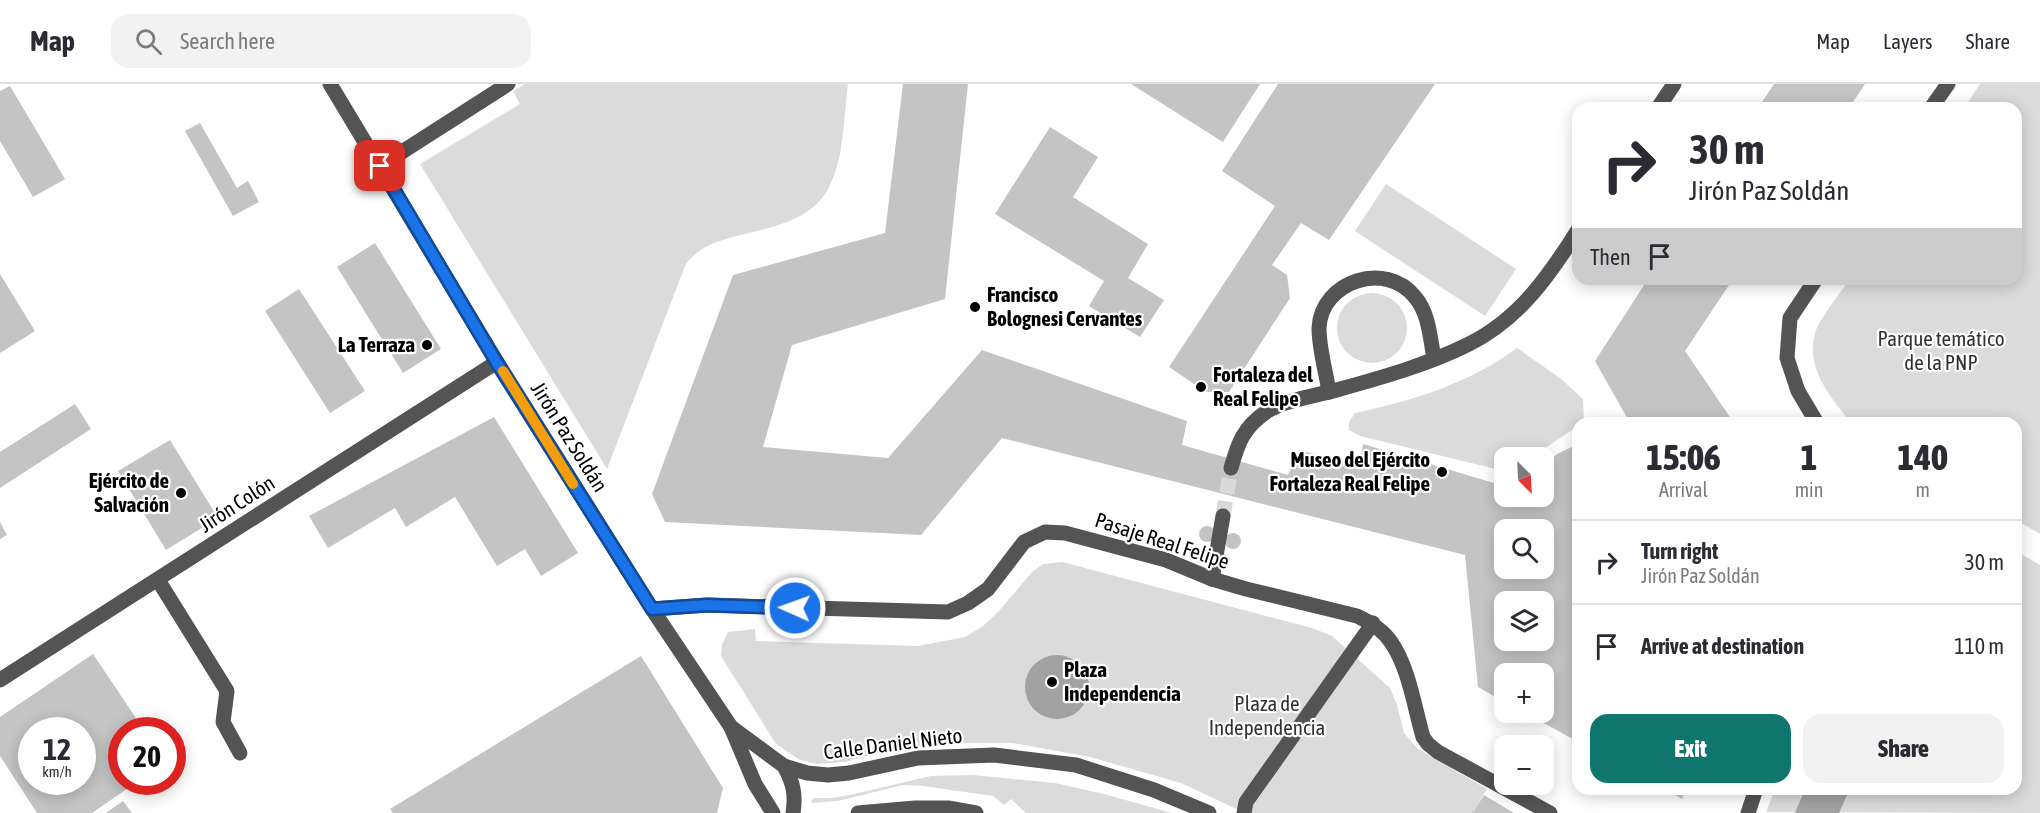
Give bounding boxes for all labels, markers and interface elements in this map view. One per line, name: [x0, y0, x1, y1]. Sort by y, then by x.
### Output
search box: [111, 14, 531, 68]
text: Map: [30, 25, 75, 57]
icon: search: [132, 25, 165, 58]
text: Search here: [180, 28, 275, 54]
text: Map: [1816, 29, 1850, 53]
text: Layers: [1883, 29, 1933, 53]
text: Share: [1966, 29, 2010, 53]
text: 30 m: [1689, 125, 1764, 173]
icon: right: [1590, 126, 1668, 204]
pin: [354, 140, 405, 191]
icon: arrive: [363, 149, 396, 182]
text: Jirón Paz Soldán: [1689, 175, 1849, 206]
icon: arrive: [1643, 240, 1676, 273]
text: Then: [1590, 244, 1631, 270]
place label: Francisco Bolognesi Cervantes: [987, 282, 1143, 330]
marker: Francisco Bolognesi Cervantes: [968, 300, 982, 314]
park label: Parque temático de la PNP: [1877, 326, 2005, 374]
place label: La Terraza: [338, 332, 415, 356]
marker: La Terraza: [420, 338, 434, 352]
place label: Fortaleza del Real Felipe: [1213, 362, 1313, 410]
street label: Jirón Paz Soldán: [527, 377, 613, 496]
marker: Fortaleza del Real Felipe: [1194, 380, 1208, 394]
text: 15:06: [1646, 436, 1721, 478]
text: 1: [1801, 436, 1817, 478]
text: 140: [1897, 436, 1948, 478]
place label: Museo del Ejército Fortaleza Real Felipe: [1269, 447, 1430, 495]
north arrow: [1494, 447, 1554, 507]
map controls: [1494, 447, 1554, 795]
marker: Museo del Ejército Fortaleza Real Felipe: [1435, 465, 1449, 479]
place label: Ejército de Salvación: [89, 468, 169, 516]
street label: Jirón Colón: [194, 470, 279, 536]
text: Arrival: [1659, 478, 1708, 501]
text: min: [1795, 478, 1823, 501]
text: m: [1915, 478, 1930, 501]
marker: Ejército de Salvación: [174, 486, 188, 500]
street label: Pasaje Real Felipe: [1092, 507, 1232, 573]
button: search: [1494, 519, 1554, 579]
text: Turn right: [1641, 538, 1718, 564]
icon: right: [1590, 546, 1623, 579]
text: 30 m: [1964, 549, 2004, 575]
text: Jirón Paz Soldán: [1641, 564, 1760, 587]
position arrow: [763, 576, 827, 640]
button: layers: [1494, 591, 1554, 651]
icon: arrive: [1590, 630, 1623, 663]
text: Arrive at destination: [1641, 633, 1804, 659]
text: 110 m: [1954, 633, 2004, 659]
place label: Plaza Independencia: [1064, 657, 1181, 705]
button: +: [1494, 663, 1554, 723]
marker: Plaza Independencia: [1045, 675, 1059, 689]
park label: Plaza de Independencia: [1209, 691, 1325, 739]
button: Exit: [1590, 714, 1791, 783]
button: Share: [1803, 714, 2004, 783]
speed limit sign: 20: [108, 717, 186, 795]
street label: Calle Daniel Nieto: [822, 723, 964, 763]
text: 12: [43, 732, 71, 766]
button: −: [1494, 735, 1554, 795]
text: km/h: [42, 763, 72, 780]

